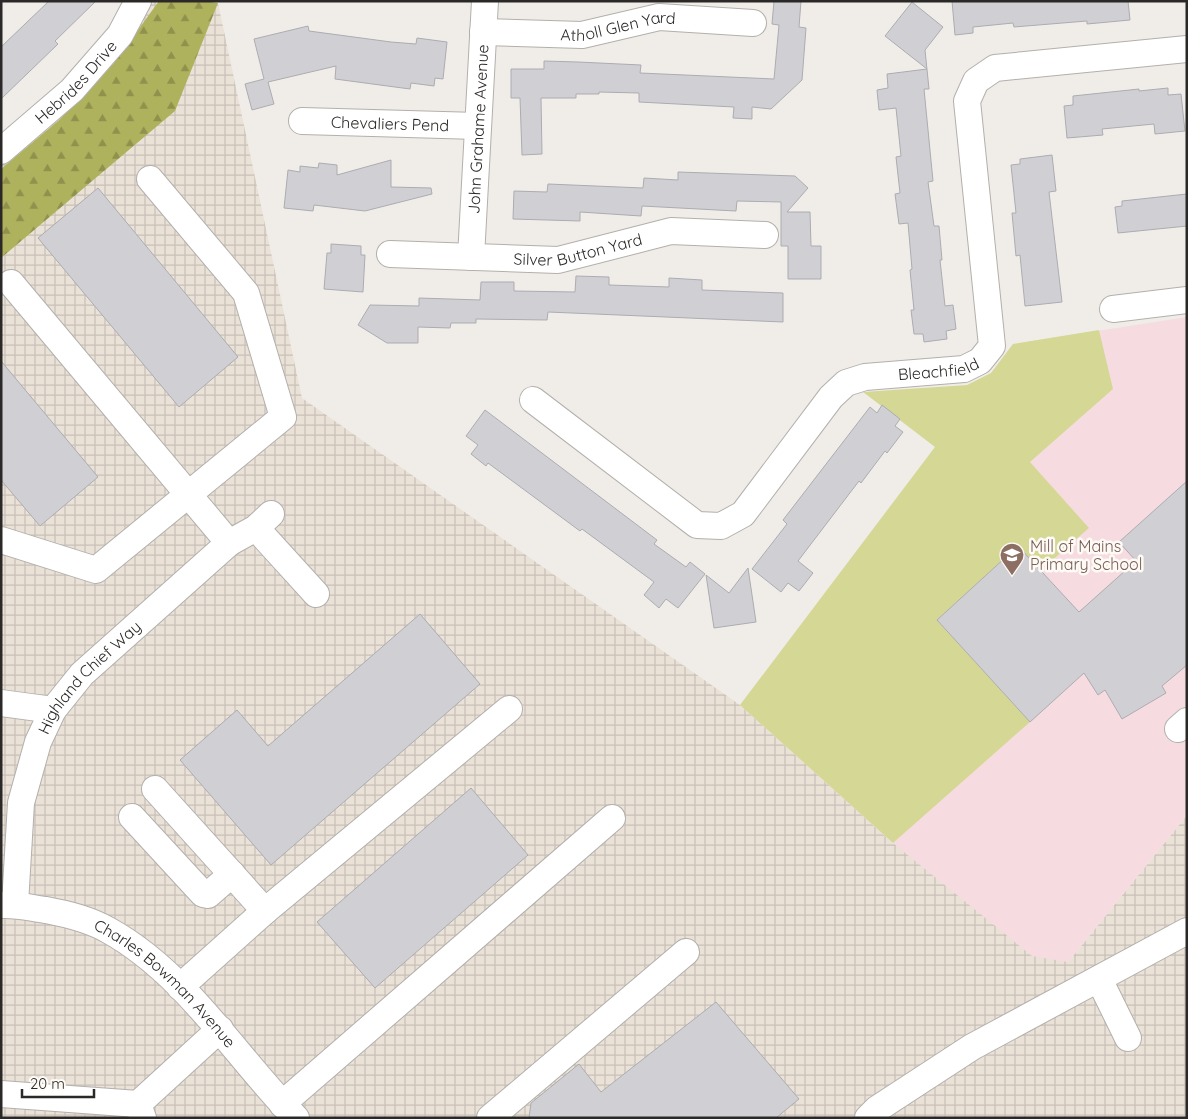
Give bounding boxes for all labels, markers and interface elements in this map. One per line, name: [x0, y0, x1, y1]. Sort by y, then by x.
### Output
street label: Atholl Glen Yard: [560, 7, 676, 45]
street label: Hebrides Drive: [30, 36, 121, 128]
street label: John Grahame Avenue: [463, 44, 493, 215]
street label: Chevaliers Pend: [331, 112, 449, 135]
street label: Silver Button Yard: [513, 229, 644, 270]
street label: Bleachfield: [897, 353, 982, 384]
place label: Mill of Mains Primary School: [1030, 536, 1142, 574]
school or university icon: Mill of Mains Primary School: [999, 542, 1025, 576]
street label: Highland Chief Way: [33, 616, 145, 737]
street label: Charles Bowman Avenue: [91, 915, 240, 1052]
scale bar: [22, 1066, 95, 1098]
text: 20 m: [30, 1074, 65, 1093]

